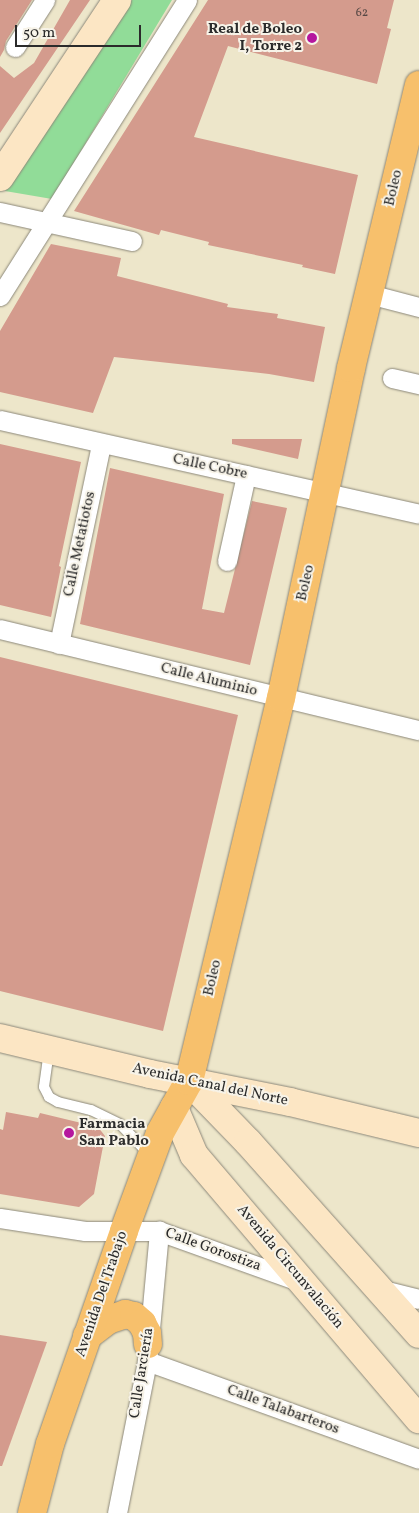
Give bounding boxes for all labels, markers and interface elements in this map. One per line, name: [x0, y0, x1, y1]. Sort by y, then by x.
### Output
house number: 62: [356, 7, 368, 21]
scale bar: [18, 15, 144, 47]
place label: Real de Boleo I, Torre 2: [208, 20, 302, 55]
text: 50 m: [23, 23, 55, 44]
marker: Real de Boleo I, Torre 2: [306, 32, 318, 44]
street label: Boleo: [381, 168, 407, 208]
street label: Calle Cobre: [171, 450, 249, 484]
street label: Calle Metatiotos: [60, 490, 100, 598]
street label: Boleo: [293, 563, 319, 603]
street label: Calle Aluminio: [159, 659, 259, 701]
street label: Boleo: [200, 958, 226, 998]
street label: Avenida Canal del Norte: [130, 1060, 290, 1110]
place label: Farmacia San Pablo: [79, 1115, 149, 1150]
marker: Farmacia San Pablo: [63, 1127, 75, 1139]
street label: Avenida Circunvalación: [233, 1201, 347, 1333]
street label: Calle Gorostiza: [163, 1224, 263, 1276]
street label: Avenida Del Trabajo: [72, 1229, 132, 1359]
street label: Calle Jarciería: [126, 1326, 158, 1420]
street label: Calle Talabarteros: [224, 1381, 342, 1439]

